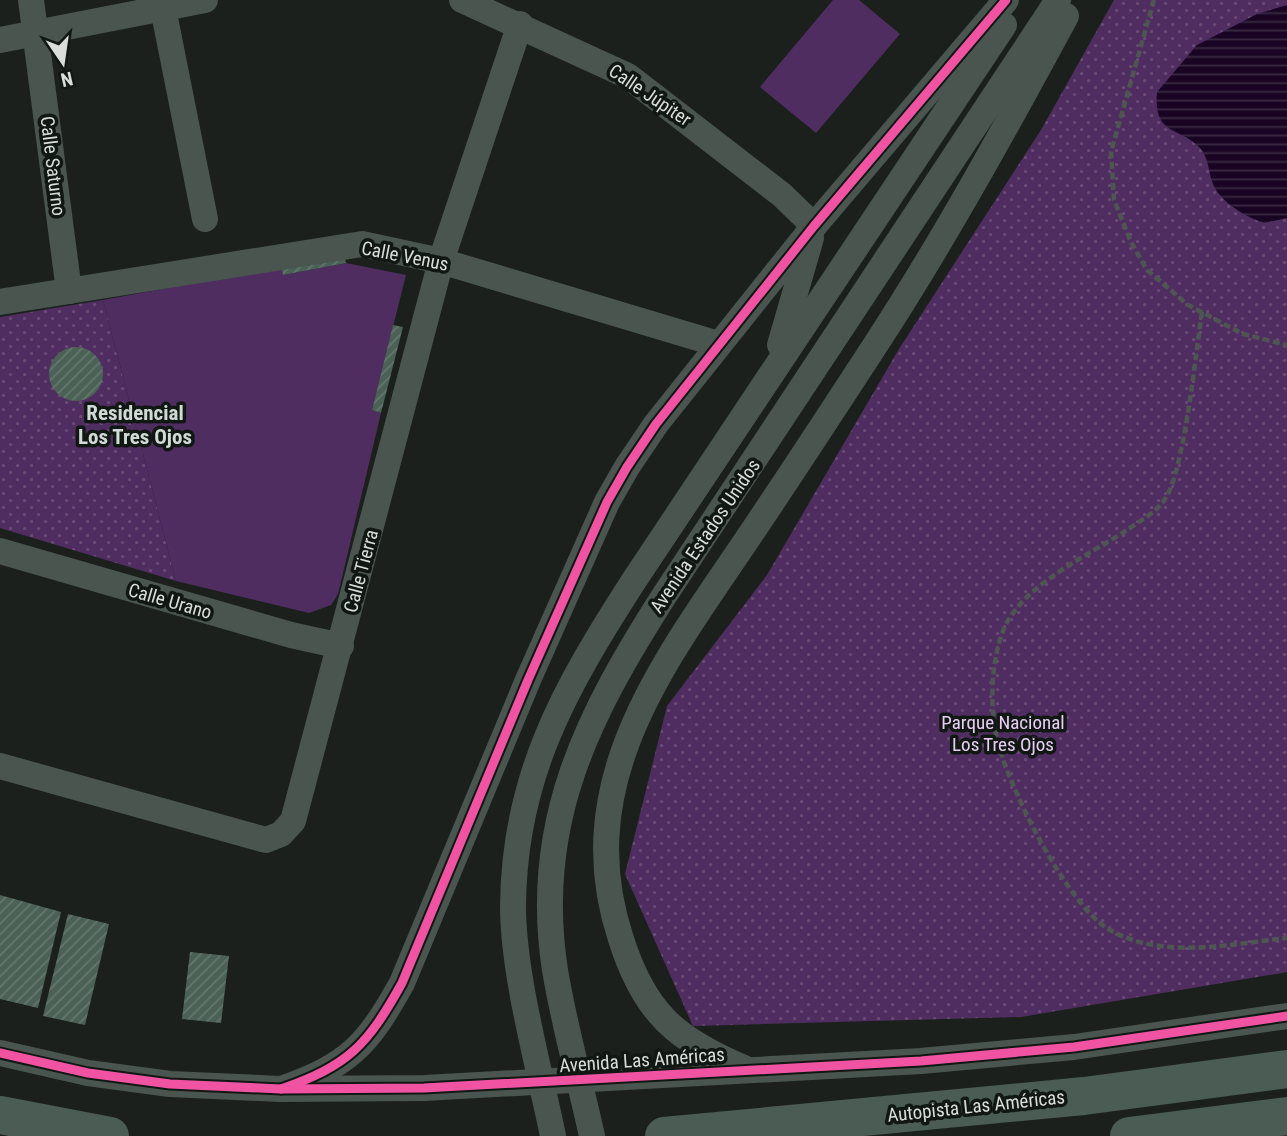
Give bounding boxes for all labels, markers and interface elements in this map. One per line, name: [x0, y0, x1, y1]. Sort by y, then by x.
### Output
north arrow: [28, 28, 98, 98]
street label: Calle Júpiter: [604, 59, 696, 131]
text: N: [58, 67, 75, 92]
street label: Calle Saturno: [35, 115, 71, 217]
street label: Calle Venus: [360, 236, 450, 276]
district label: Residencial Los Tres Ojos: [78, 401, 192, 449]
street label: Avenida Estados Unidos: [645, 455, 765, 617]
street label: Calle Tierra: [339, 527, 383, 615]
street label: Calle Urano: [126, 578, 214, 624]
park label: Parque Nacional Los Tres Ojos: [941, 711, 1065, 756]
street label: Avenida Las Américas: [558, 1043, 726, 1077]
street label: Autopista Las Américas: [886, 1085, 1066, 1127]

